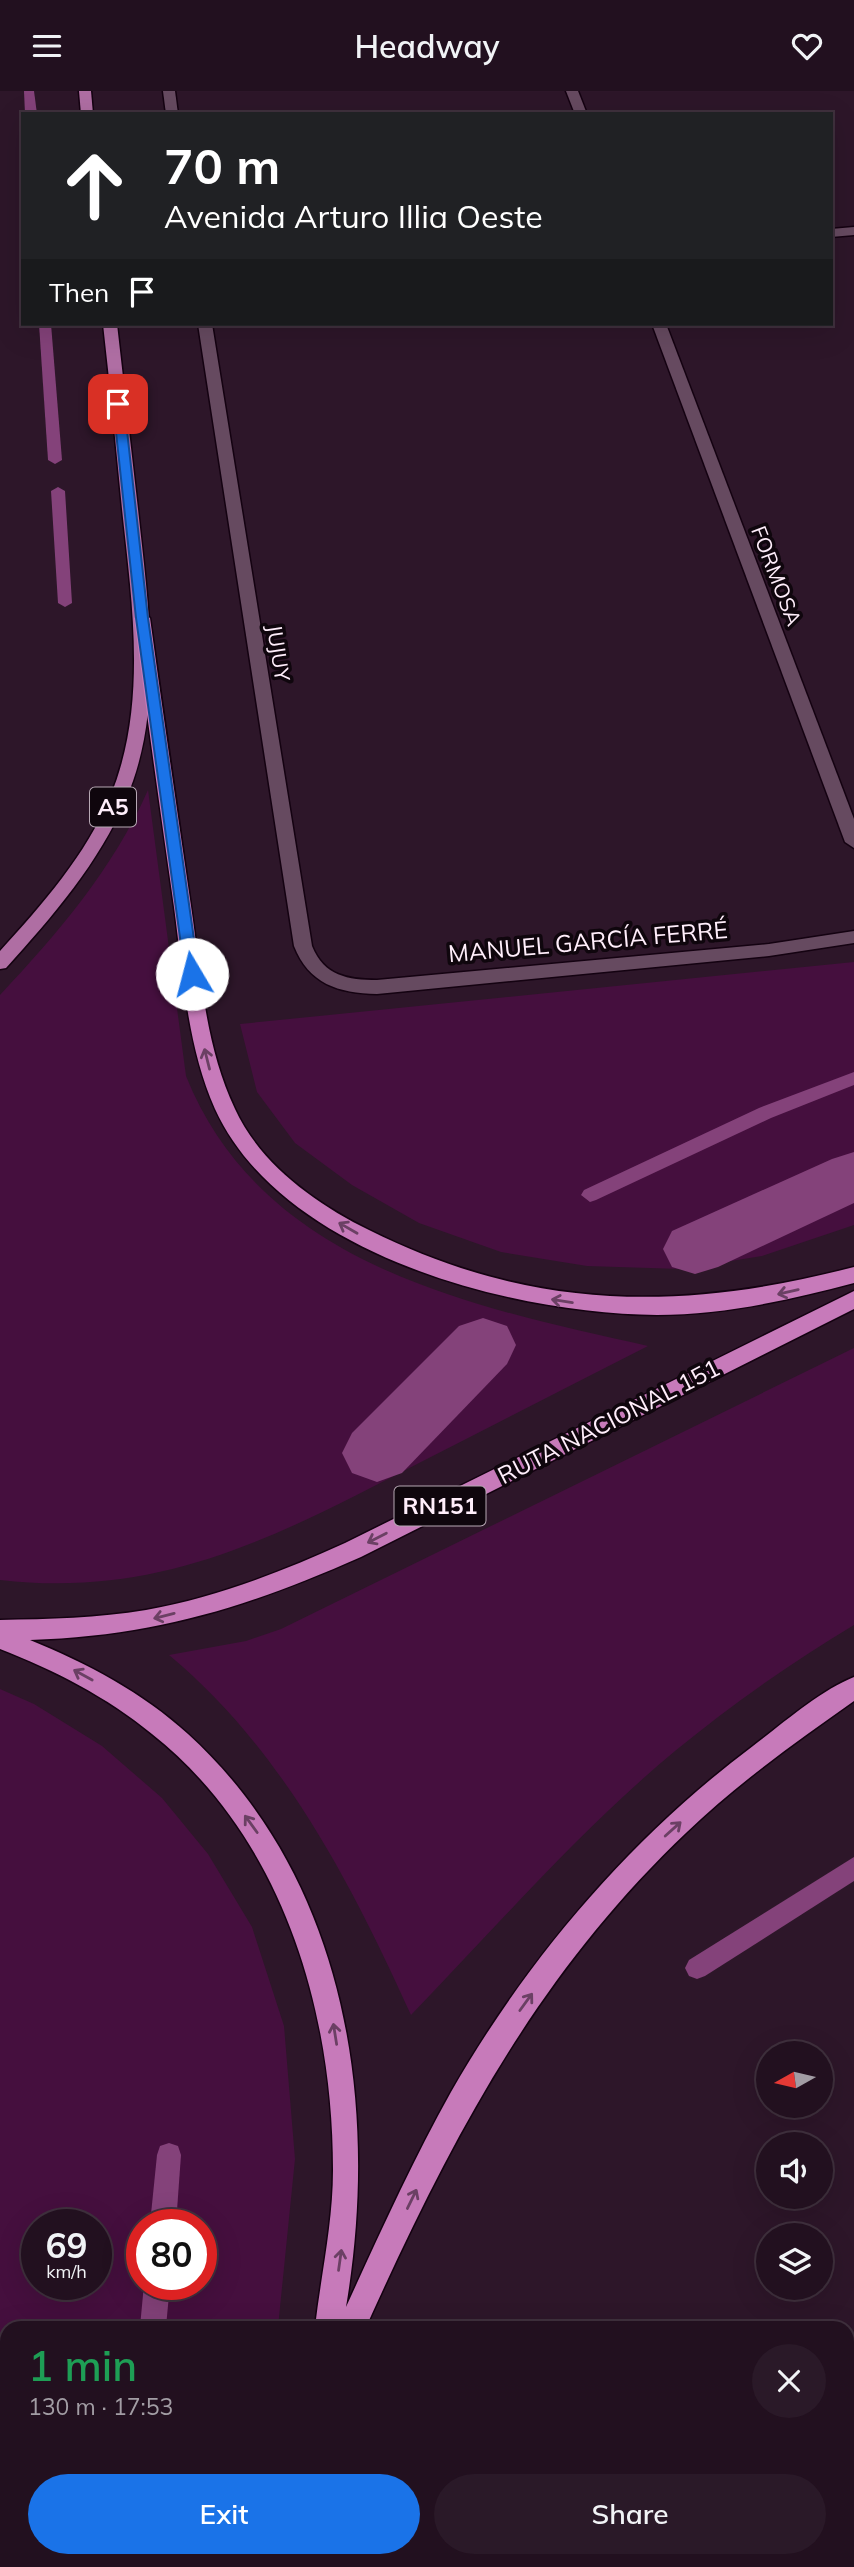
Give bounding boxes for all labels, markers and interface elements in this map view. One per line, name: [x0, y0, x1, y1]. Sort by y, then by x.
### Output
text: Headway: [354, 26, 500, 66]
icon: menu: [28, 27, 66, 65]
icon: heart: [788, 27, 826, 65]
text: 70 m: [164, 135, 280, 196]
icon: ahead: [49, 140, 140, 231]
text: Avenida Arturo Illia Oeste: [164, 196, 543, 236]
icon: arrive: [123, 273, 161, 311]
text: Then: [49, 276, 109, 309]
pin: [88, 374, 148, 434]
icon: arrive: [99, 385, 137, 423]
street label: FORMOSA: [746, 522, 808, 630]
street label: JUJUY: [262, 623, 296, 683]
road number: A5: [90, 787, 136, 827]
street label: MANUEL GARCÍA FERRÉ: [447, 914, 729, 968]
position arrow: [155, 937, 229, 1011]
one-way arrow: [200, 1048, 213, 1071]
one-way arrow: [338, 1221, 358, 1235]
one-way arrow: [777, 1286, 800, 1299]
one-way arrow: [551, 1294, 574, 1307]
street label: RUTA NACIONAL 151: [492, 1352, 725, 1490]
road number: RN151: [394, 1487, 486, 1525]
one-way arrow: [367, 1531, 388, 1545]
one-way arrow: [153, 1610, 176, 1623]
one-way arrow: [73, 1668, 93, 1682]
one-way arrow: [243, 1816, 258, 1834]
one-way arrow: [663, 1821, 681, 1837]
one-way arrow: [518, 1993, 533, 2012]
one-way arrow: [328, 2023, 341, 2046]
north arrow: [756, 2041, 833, 2117]
map controls: [756, 2041, 833, 2300]
button: sound: [756, 2132, 833, 2209]
one-way arrow: [406, 2189, 419, 2210]
speed limit sign: 80: [126, 2209, 217, 2300]
text: 69: [45, 2223, 88, 2267]
button: layers: [756, 2223, 833, 2300]
one-way arrow: [333, 2249, 346, 2272]
text: km/h: [46, 2260, 87, 2283]
text: 1 min: [28, 2339, 137, 2392]
button: close: [752, 2344, 826, 2418]
text: 130 m · 17:53: [28, 2392, 173, 2421]
button: Exit: [28, 2474, 420, 2554]
button: Share: [434, 2474, 826, 2554]

